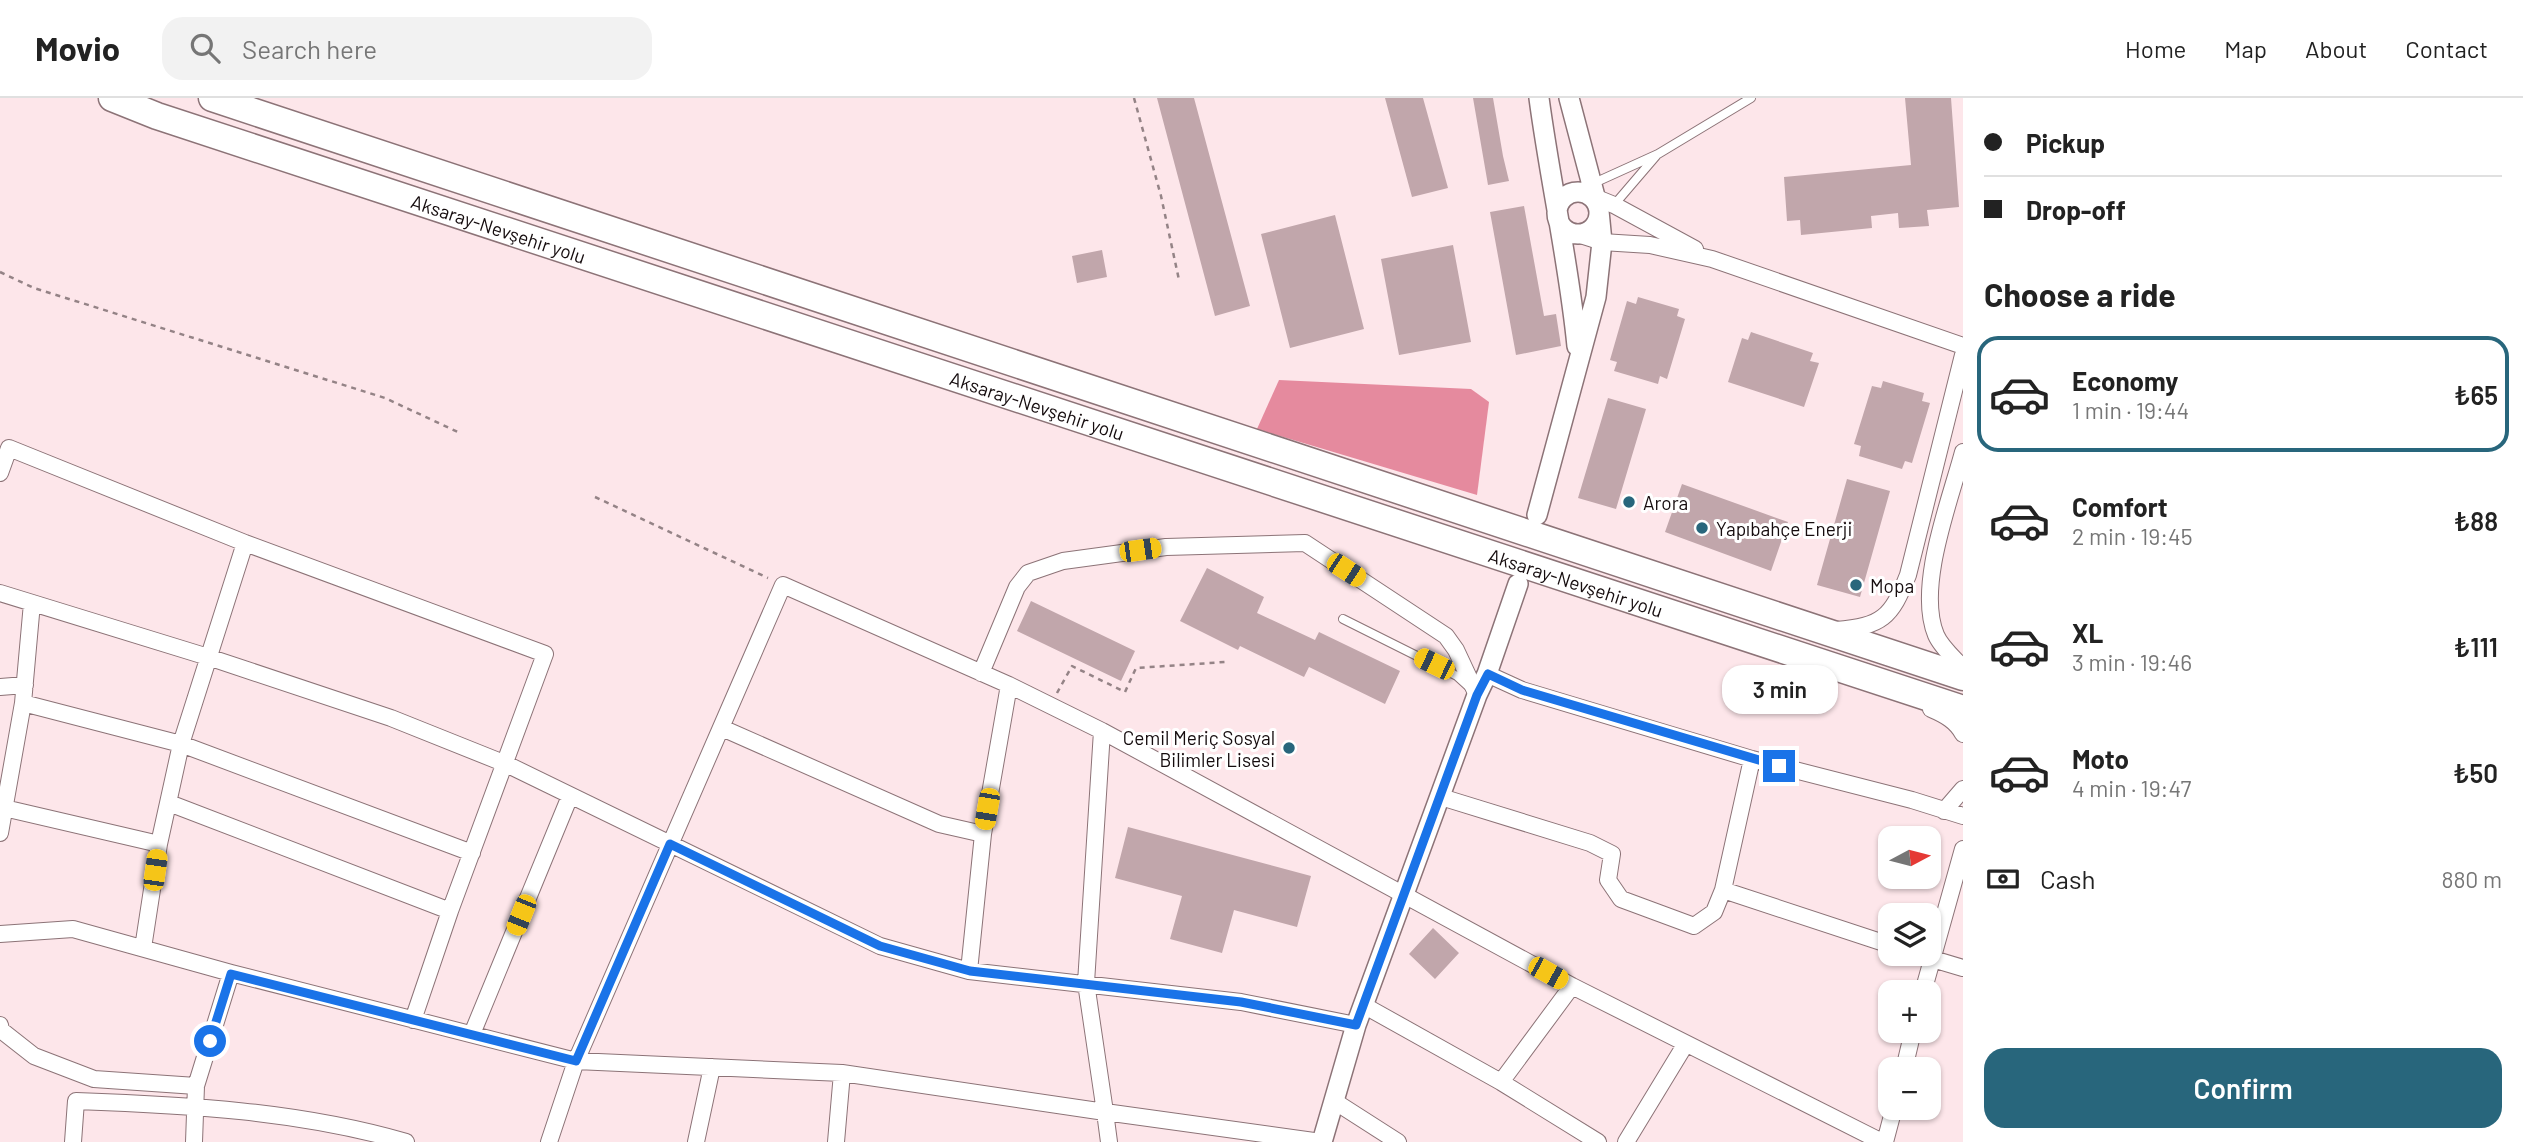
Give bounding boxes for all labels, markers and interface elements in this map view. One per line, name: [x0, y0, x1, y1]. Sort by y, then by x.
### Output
search box: [162, 17, 652, 80]
text: Movio: [35, 28, 120, 68]
icon: search: [186, 29, 224, 67]
text: Search here: [242, 33, 377, 64]
text: Home: [2125, 34, 2186, 63]
text: Map: [2224, 34, 2267, 63]
text: About: [2305, 34, 2367, 63]
text: Contact: [2405, 34, 2488, 63]
text: Pickup: [2026, 127, 2105, 158]
street label: Aksaray-Nevşehir yolu: [409, 189, 589, 267]
text: Drop-off: [2026, 194, 2126, 225]
text: Choose a ride: [1984, 275, 2176, 313]
icon: car: [1988, 363, 2051, 426]
text: Economy: [2072, 365, 2178, 396]
street label: Aksaray-Nevşehir yolu: [947, 366, 1127, 444]
text: ₺65: [2454, 379, 2498, 410]
text: 1 min · 19:44: [2072, 396, 2189, 424]
icon: car: [1988, 489, 2051, 552]
place label: Arora: [1643, 491, 1688, 514]
text: Comfort: [2072, 491, 2168, 522]
marker: Arora: [1621, 494, 1637, 510]
text: ₺88: [2454, 505, 2498, 536]
place label: Yapıbahçe Enerji: [1716, 517, 1852, 540]
marker: Yapıbahçe Enerji: [1694, 520, 1710, 536]
text: 2 min · 19:45: [2072, 522, 2193, 550]
car: [1118, 537, 1163, 563]
street label: Aksaray-Nevşehir yolu: [1486, 543, 1666, 621]
car: [1323, 550, 1370, 590]
place label: Mopa: [1870, 574, 1914, 597]
marker: Mopa: [1848, 577, 1864, 593]
icon: car: [1988, 615, 2051, 678]
text: XL: [2072, 617, 2103, 648]
text: ₺111: [2453, 631, 2498, 662]
car: [1411, 645, 1458, 683]
text: 3 min · 19:46: [2072, 648, 2192, 676]
callout: 3 min: [1721, 664, 1837, 714]
text: 3 min: [1753, 675, 1807, 703]
place label: Cemil Meriç Sosyal Bilimler Lisesi: [1123, 726, 1275, 771]
marker: Cemil Meriç Sosyal Bilimler Lisesi: [1281, 740, 1297, 756]
icon: car: [1988, 741, 2051, 804]
text: Moto: [2072, 743, 2129, 774]
route end: [1763, 750, 1795, 782]
text: ₺50: [2453, 757, 2498, 788]
text: 4 min · 19:47: [2072, 774, 2191, 802]
car: [974, 786, 1001, 832]
north arrow: [1878, 826, 1941, 889]
map controls: [1878, 826, 1941, 1120]
car: [142, 848, 169, 892]
icon: cash: [1984, 860, 2022, 898]
text: Cash: [2040, 863, 2095, 894]
text: 880 m: [2441, 865, 2502, 893]
car: [504, 892, 539, 938]
button: layers: [1878, 903, 1941, 966]
car: [1525, 954, 1572, 992]
button: +: [1878, 980, 1941, 1043]
route start: [194, 1025, 226, 1057]
button: Confirm: [1984, 1048, 2502, 1128]
button: −: [1878, 1057, 1941, 1120]

